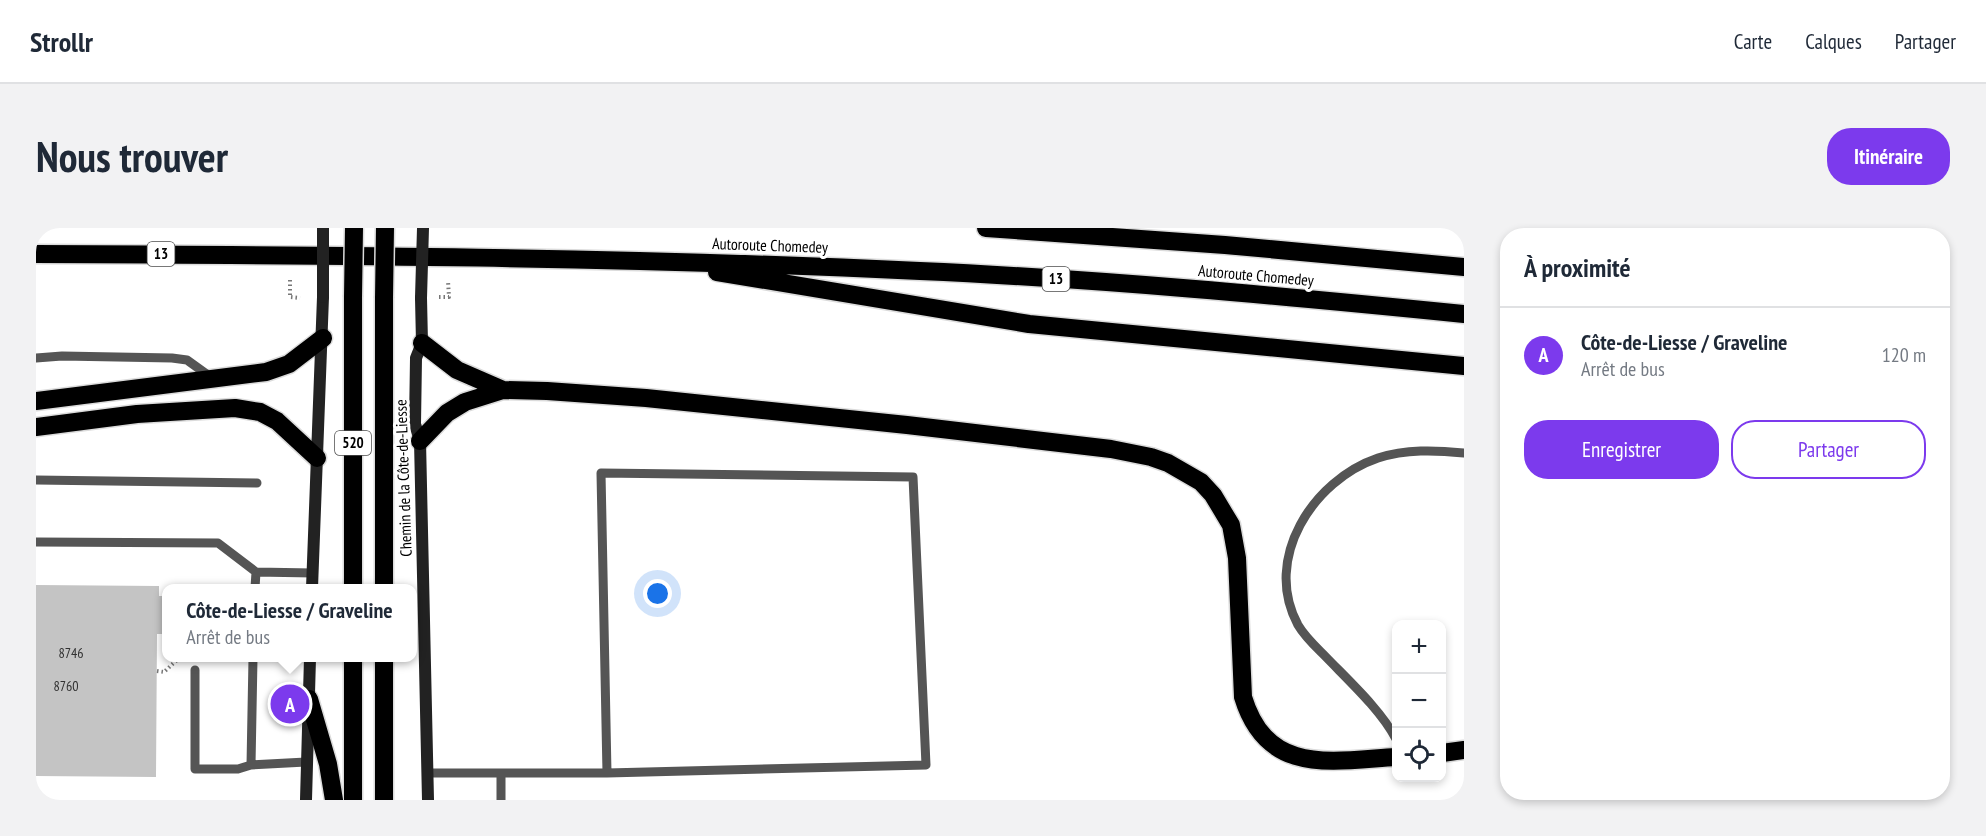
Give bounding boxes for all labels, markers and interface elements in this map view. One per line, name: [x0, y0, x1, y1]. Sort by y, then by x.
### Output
text: Strollr: [30, 23, 93, 60]
text: Carte: [1734, 28, 1772, 55]
text: Calques: [1805, 28, 1862, 55]
text: Partager: [1895, 28, 1956, 55]
button: Itinéraire: [1827, 128, 1950, 185]
text: Nous trouver: [36, 129, 228, 184]
street label: Autoroute Chomedey: [712, 233, 828, 257]
road number: 13: [148, 242, 174, 266]
text: À proximité: [1524, 251, 1631, 284]
street label: Autoroute Chomedey: [1197, 260, 1315, 290]
road number: 13: [1042, 267, 1070, 291]
text: Côte-de-Liesse / Graveline: [1581, 328, 1788, 356]
text: A: [1538, 342, 1549, 368]
text: 120 m: [1882, 342, 1926, 368]
text: Arrêt de bus: [1581, 356, 1665, 382]
street label: Chemin de la Côte-de-Liesse: [390, 399, 416, 557]
button: Enregistrer: [1524, 420, 1719, 479]
button: Partager: [1731, 420, 1926, 479]
road number: 520: [335, 431, 371, 455]
your location: [643, 579, 672, 608]
popup: [162, 584, 417, 662]
text: Côte-de-Liesse / Graveline: [186, 596, 393, 624]
map controls: [1392, 620, 1446, 782]
button: +: [1392, 620, 1446, 674]
text: Arrêt de bus: [186, 624, 270, 650]
house number: 8746: [58, 644, 84, 662]
button: −: [1392, 674, 1446, 728]
house number: 8760: [53, 677, 79, 695]
pin: A: [270, 682, 310, 726]
button: locate: [1392, 728, 1446, 782]

